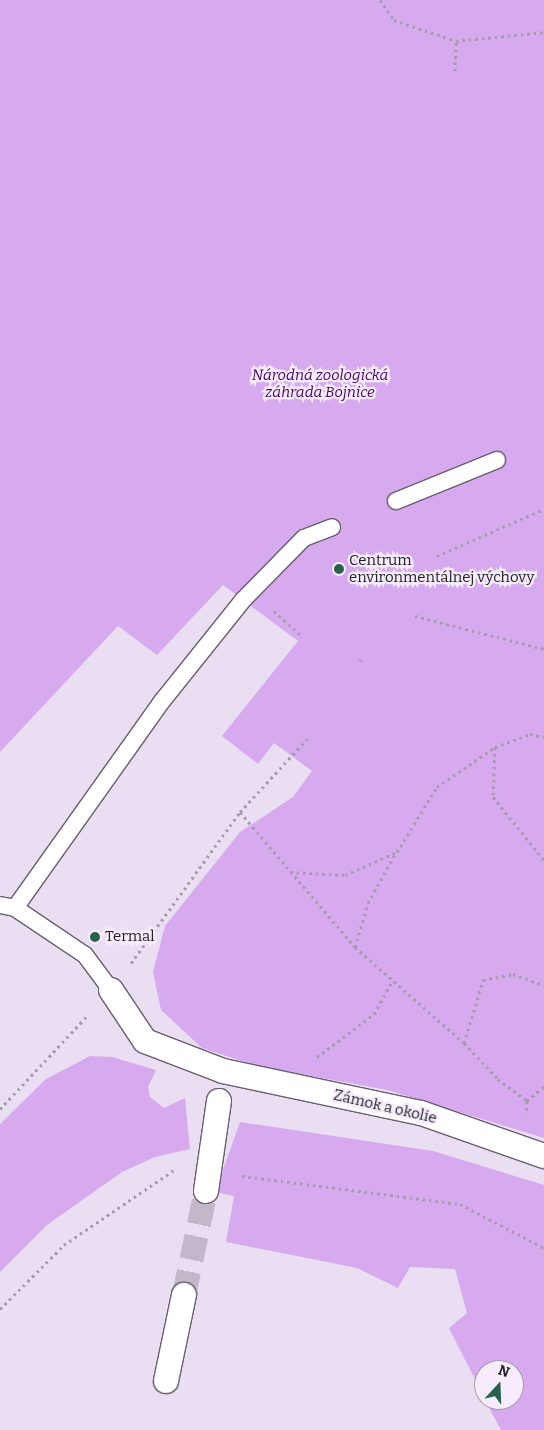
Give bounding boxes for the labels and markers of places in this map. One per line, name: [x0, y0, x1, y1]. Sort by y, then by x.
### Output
place label: Centrum environmentálnej výchovy: [349, 551, 534, 586]
marker: Centrum environmentálnej výchovy: [333, 563, 345, 575]
place label: Termal: [105, 928, 154, 946]
marker: Termal: [89, 931, 101, 943]

